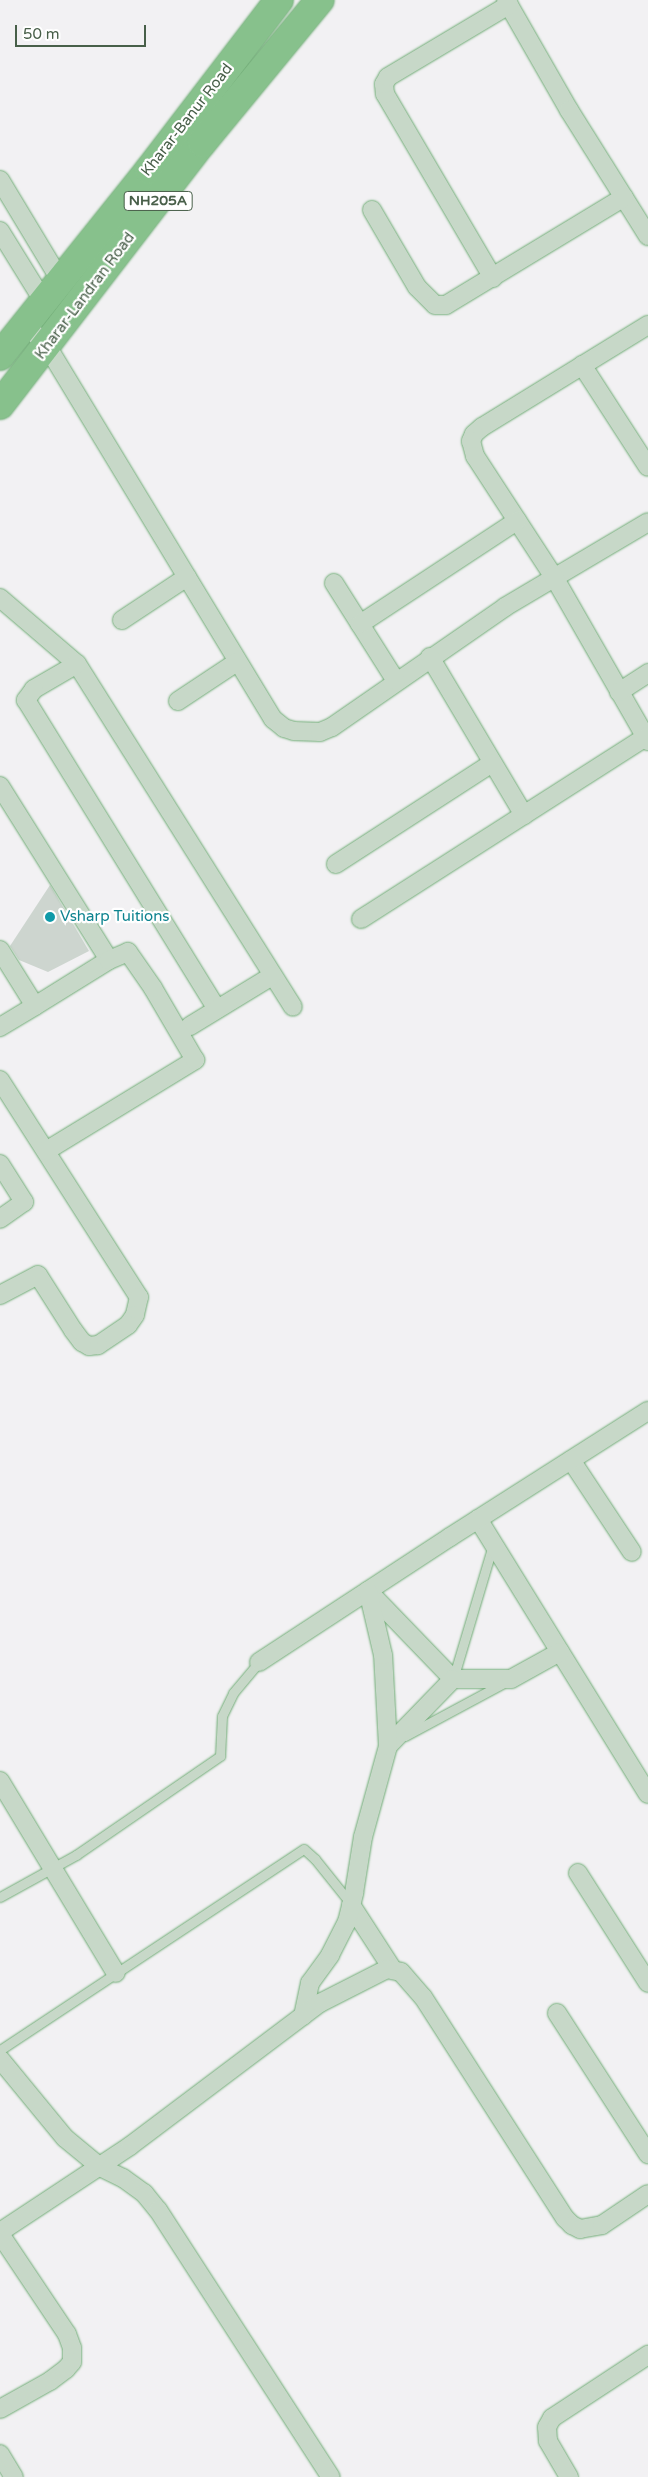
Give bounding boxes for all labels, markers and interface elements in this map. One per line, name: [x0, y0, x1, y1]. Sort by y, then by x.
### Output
scale bar: [18, 15, 149, 47]
text: 50 m: [23, 25, 60, 43]
street label: Kharar-Banur Road: [137, 60, 237, 180]
road number: NH205A: [123, 190, 193, 212]
street label: Kharar-Landran Road: [31, 229, 139, 363]
place label: Vsharp Tuitions: [60, 908, 170, 926]
marker: Vsharp Tuitions: [44, 911, 56, 923]

